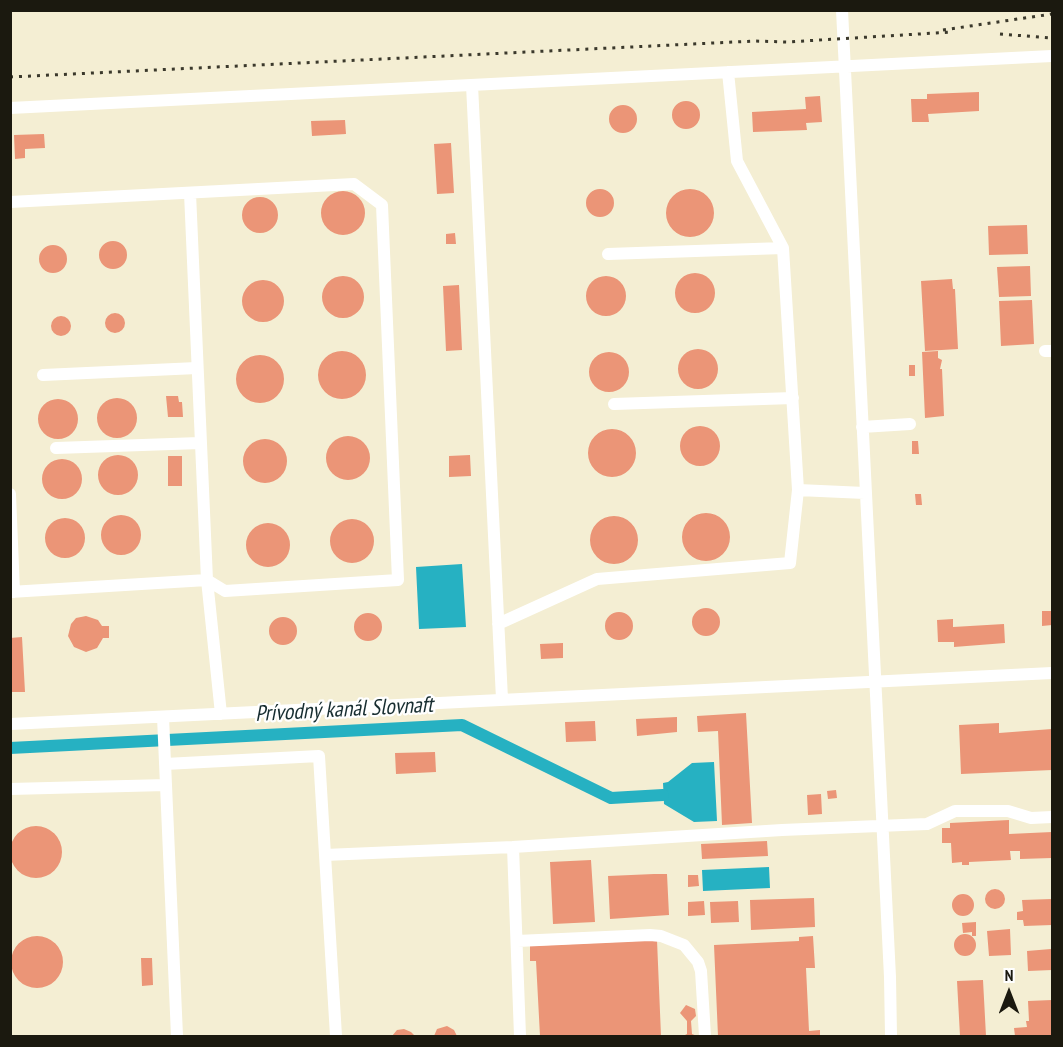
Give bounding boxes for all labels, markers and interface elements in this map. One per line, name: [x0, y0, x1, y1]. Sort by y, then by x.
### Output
water label: Prívodný kanál Slovnaft: [254, 692, 434, 728]
north arrow: [979, 963, 1039, 1023]
text: N: [1005, 965, 1013, 985]

